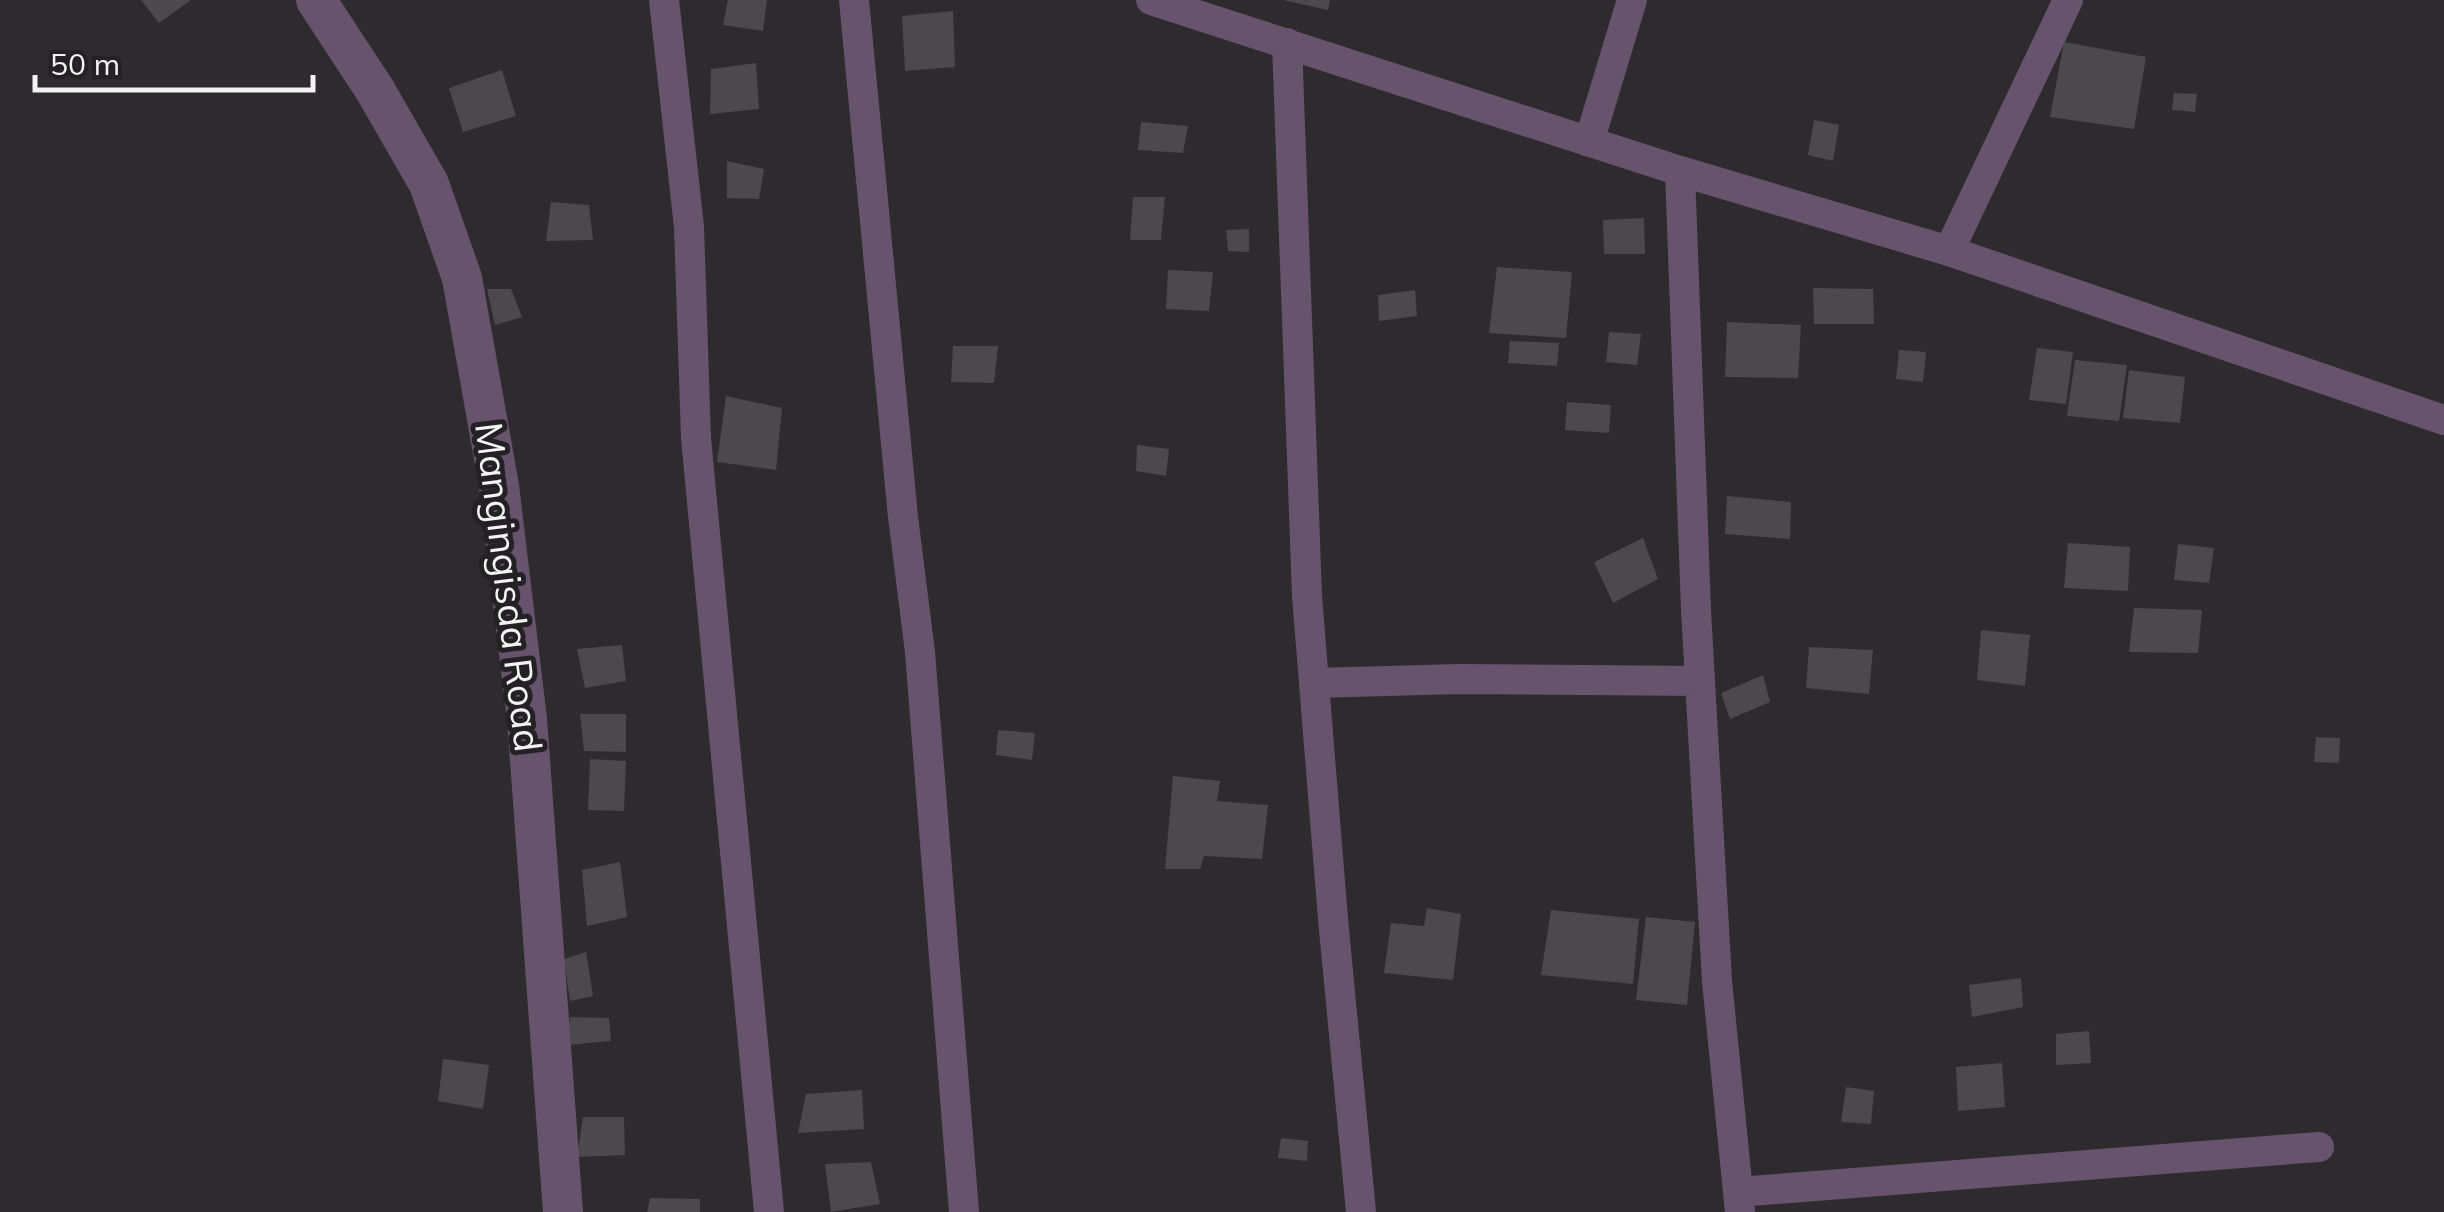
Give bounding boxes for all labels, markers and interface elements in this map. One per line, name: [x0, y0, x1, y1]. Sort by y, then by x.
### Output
scale bar: [35, 30, 312, 92]
text: 50 m: [50, 45, 120, 83]
street label: Mangingisda Road: [465, 419, 553, 754]

